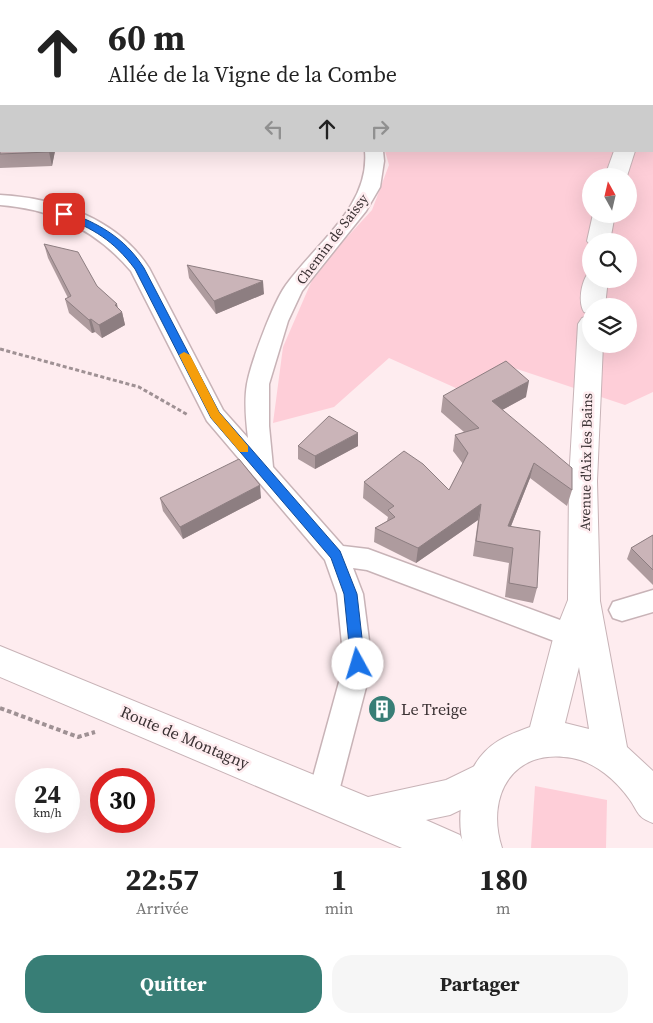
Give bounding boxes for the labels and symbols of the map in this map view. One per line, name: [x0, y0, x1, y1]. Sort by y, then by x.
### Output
north arrow: [582, 168, 638, 222]
street label: Chemin de Saissy: [291, 189, 373, 289]
pin: [43, 193, 85, 235]
street label: Avenue d'Aix les Bains: [575, 393, 597, 531]
position arrow: [331, 637, 383, 689]
building icon: Le Treige: [367, 694, 397, 724]
place label: Le Treige: [401, 698, 467, 720]
street label: Route de Montagny: [117, 700, 253, 774]
speed limit sign: 30: [90, 768, 155, 833]

